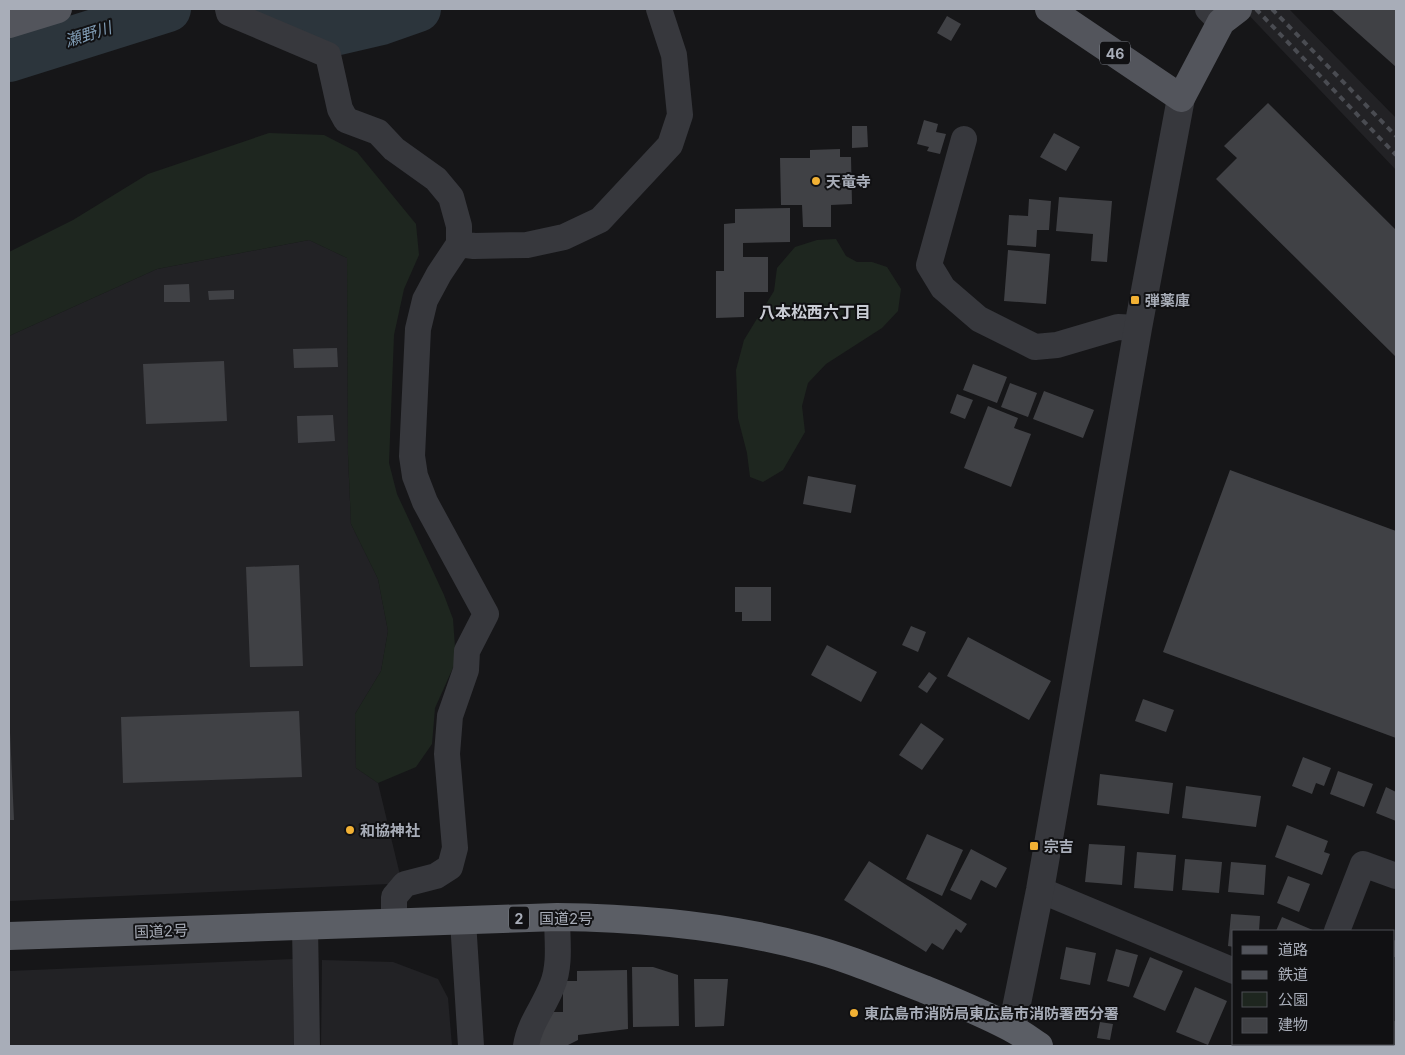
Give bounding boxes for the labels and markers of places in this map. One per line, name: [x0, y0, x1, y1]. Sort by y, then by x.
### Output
place label: 天竜寺: [826, 172, 871, 191]
marker: 天竜寺: [810, 175, 822, 187]
place label: 弾薬庫: [1145, 291, 1190, 310]
marker: 弾薬庫: [1129, 294, 1141, 306]
place label: 和協神社: [360, 821, 420, 840]
marker: 和協神社: [344, 824, 356, 836]
place label: 宗吉: [1044, 837, 1074, 856]
marker: 宗吉: [1028, 840, 1040, 852]
place label: 東広島市消防局東広島市消防署西分署: [864, 1004, 1119, 1023]
marker: 東広島市消防局東広島市消防署西分署: [848, 1007, 860, 1019]

